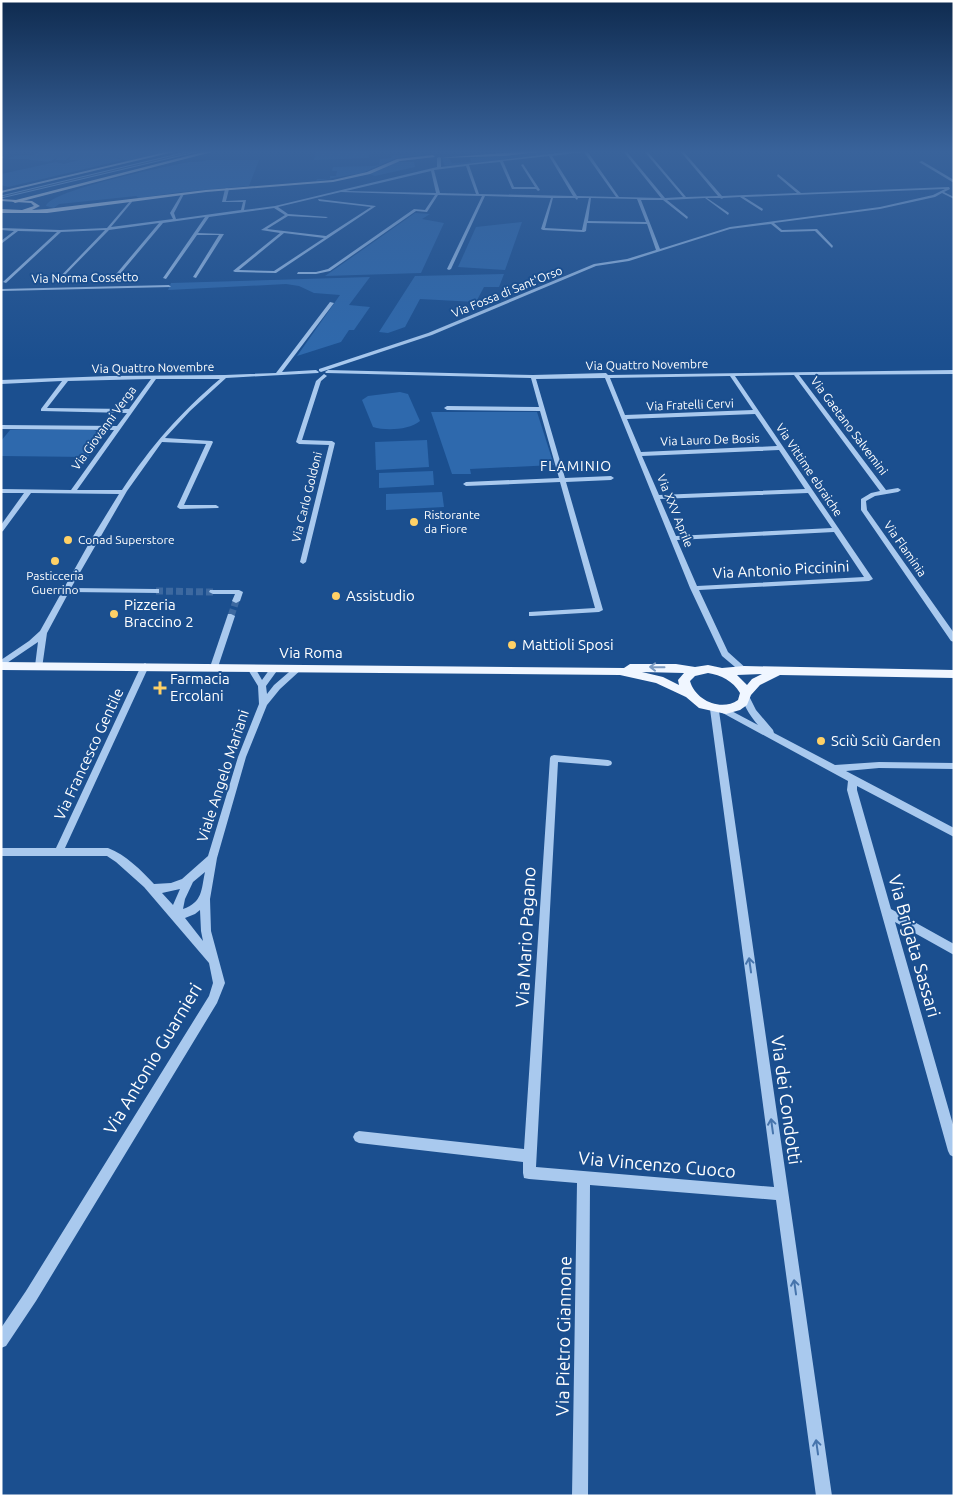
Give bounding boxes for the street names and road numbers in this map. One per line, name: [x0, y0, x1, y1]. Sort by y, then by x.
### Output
street label: Via Fossa di Sant'Orso: [450, 263, 564, 320]
street label: Via Norma Cossetto: [31, 270, 139, 285]
street label: Via Quattro Novembre: [586, 357, 708, 372]
street label: Via Quattro Novembre: [92, 360, 214, 375]
street label: Via Gaetano Salvemini: [808, 374, 890, 477]
street label: Via Giovanni Verga: [69, 383, 138, 472]
street label: Via Fratelli Cervi: [646, 396, 734, 413]
street label: Via Vittime ebraiche: [774, 421, 845, 519]
street label: Via Lauro De Bosis: [660, 431, 760, 448]
street label: Via Carlo Goldoni: [289, 450, 324, 543]
street label: Via XXV Aprile: [655, 472, 696, 549]
street label: Via Flaminia: [882, 518, 929, 579]
street label: Via Antonio Piccinini: [712, 557, 850, 582]
street label: Via Roma: [279, 644, 343, 661]
street label: Via Francesco Gentile: [50, 685, 127, 823]
street label: Viale Angelo Mariani: [193, 707, 252, 844]
street label: Via Mario Pagano: [511, 866, 539, 1008]
street label: Via Brigata Sassari: [885, 872, 945, 1019]
street label: Via Antonio Guarnieri: [99, 979, 205, 1138]
street label: Via dei Condotti: [768, 1034, 806, 1166]
street label: Via Vincenzo Cuoco: [577, 1147, 737, 1181]
street label: Via Pietro Giannone: [552, 1256, 574, 1416]

